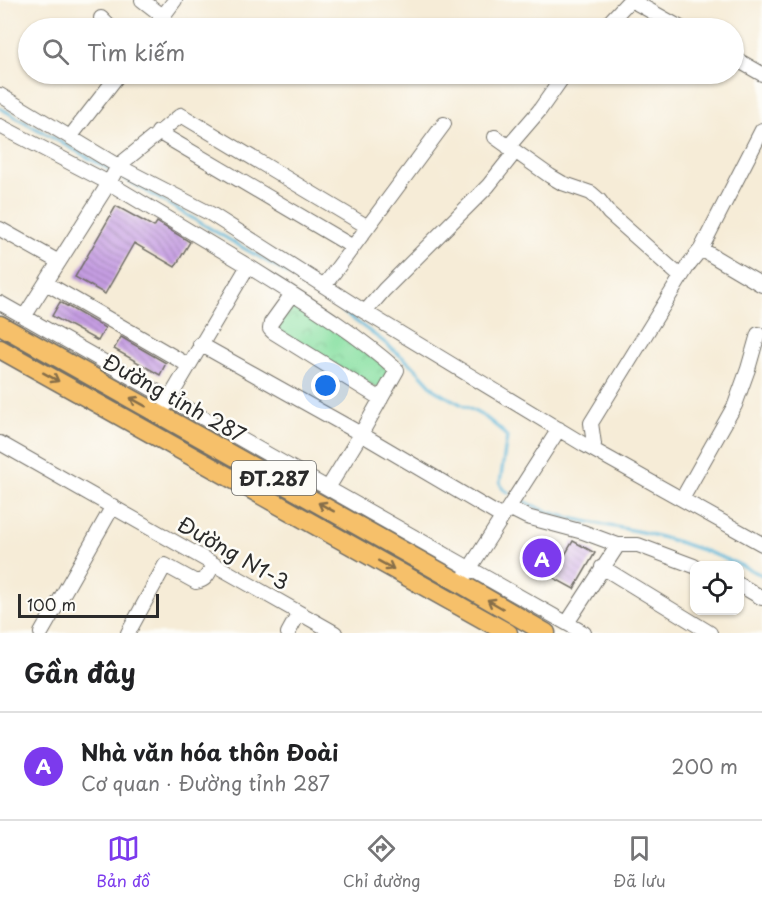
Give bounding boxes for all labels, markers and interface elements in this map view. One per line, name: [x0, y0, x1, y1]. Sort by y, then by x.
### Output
search box: [18, 18, 744, 84]
icon: search: [39, 35, 72, 68]
text: Tìm kiếm: [87, 35, 185, 68]
street label: Đường tỉnh 287: [98, 344, 252, 450]
one-way arrow: [42, 371, 59, 383]
your location: [311, 371, 340, 400]
one-way arrow: [129, 395, 146, 407]
road number: ĐT.287: [232, 461, 316, 495]
one-way arrow: [318, 501, 335, 513]
street label: Đường N1-3: [172, 507, 296, 597]
pin: A: [522, 536, 562, 580]
one-way arrow: [378, 559, 395, 571]
map controls: [690, 561, 744, 615]
button: locate: [690, 561, 744, 615]
scale bar: [18, 591, 159, 618]
text: 100 m: [27, 592, 76, 616]
one-way arrow: [487, 597, 504, 609]
text: Gần đây: [24, 653, 136, 692]
text: Nhà văn hóa thôn Đoài: [81, 735, 338, 768]
text: A: [36, 751, 51, 781]
text: 200 m: [671, 751, 738, 781]
text: Cơ quan · Đường tỉnh 287: [81, 768, 330, 798]
tab: Bản đồ: [96, 832, 150, 892]
tab: Chỉ đường: [343, 832, 421, 892]
tab: Đã lưu: [613, 832, 666, 892]

